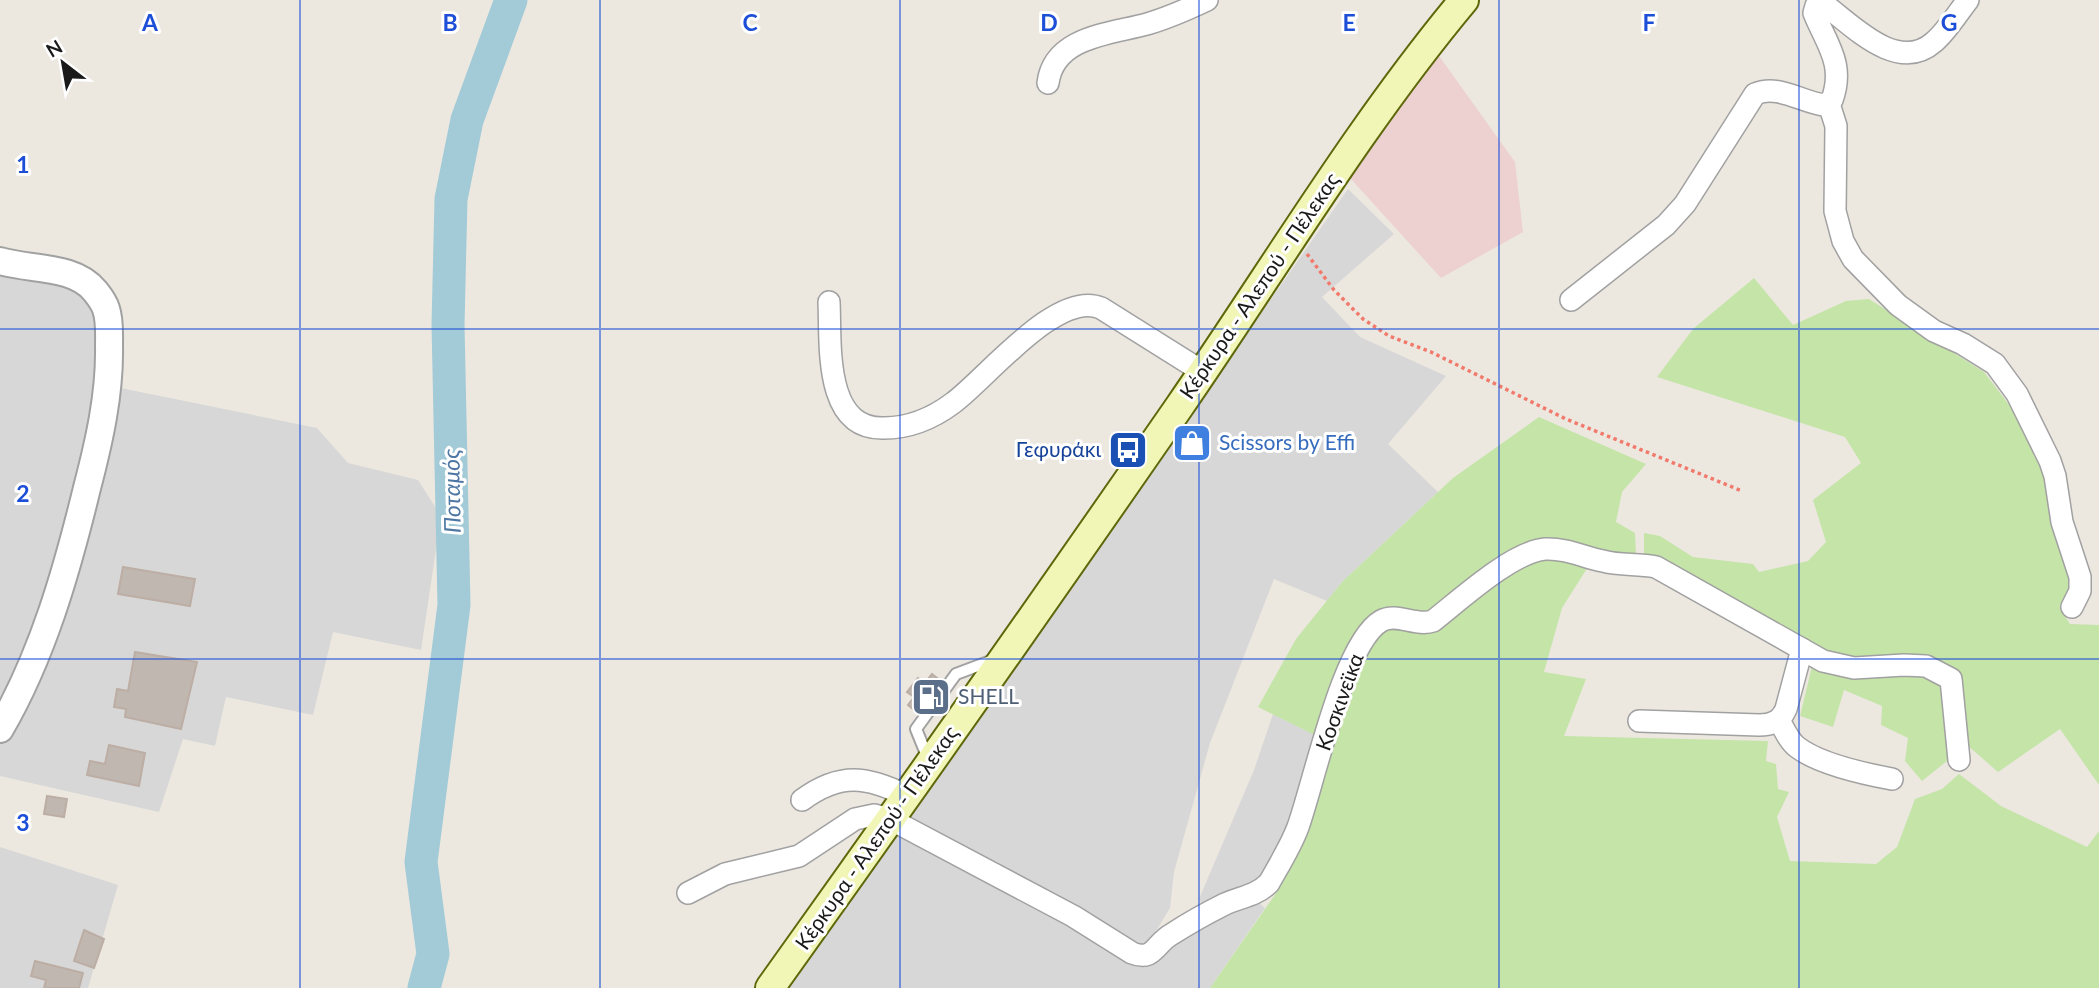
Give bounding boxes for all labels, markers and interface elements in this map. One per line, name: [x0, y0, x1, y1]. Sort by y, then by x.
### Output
text: A: [141, 8, 159, 36]
text: B: [442, 8, 458, 36]
text: C: [742, 8, 758, 36]
text: D: [1040, 8, 1058, 36]
text: E: [1342, 8, 1356, 36]
text: F: [1642, 8, 1656, 36]
text: G: [1941, 8, 1957, 36]
north arrow: [28, 28, 98, 98]
text: N: [42, 34, 66, 62]
text: 1: [16, 150, 30, 178]
street label: Κέρκυρα - Αλεπού - Πέλεκας: [1174, 167, 1344, 403]
shop icon: Scissors by Effi: [1171, 422, 1213, 464]
bus stop icon: Γεφυράκι: [1107, 429, 1149, 471]
place label: Scissors by Effi: [1219, 429, 1355, 454]
place label: Γεφυράκι: [1016, 436, 1101, 461]
water label: Ποταμός: [436, 449, 466, 533]
text: 2: [16, 479, 30, 507]
street label: Κοσκινεϊκα: [1309, 649, 1368, 754]
fuel station icon: SHELL: [910, 676, 952, 718]
place label: SHELL: [958, 683, 1019, 708]
street label: Κέρκυρα - Αλεπού - Πέλεκας: [789, 720, 963, 954]
text: 3: [16, 808, 30, 836]

